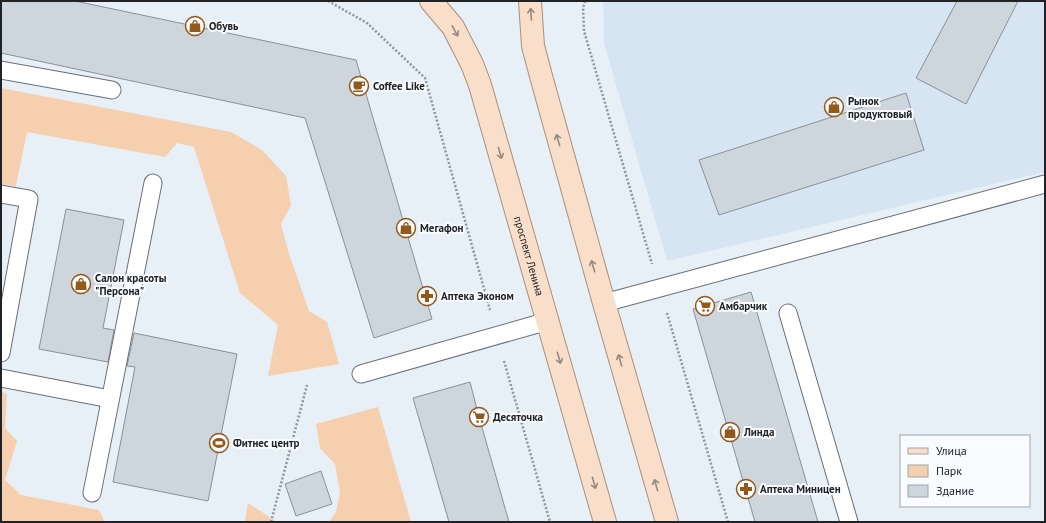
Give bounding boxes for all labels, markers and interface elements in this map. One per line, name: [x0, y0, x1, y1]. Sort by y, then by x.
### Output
one-way arrow: [527, 8, 534, 21]
shop icon: Обувь: [184, 15, 206, 37]
place label: Обувь: [209, 19, 239, 33]
one-way arrow: [451, 25, 459, 37]
cafe icon: Coffee Like: [348, 75, 370, 97]
place label: Coffee Like: [373, 79, 425, 93]
place label: Рынок продуктовый: [848, 94, 912, 121]
shop icon: Рынок продуктовый: [823, 96, 845, 118]
one-way arrow: [554, 134, 561, 147]
one-way arrow: [497, 146, 504, 159]
street label: проспект Ленина: [511, 215, 547, 297]
shop icon: Мегафон: [395, 217, 417, 239]
place label: Мегафон: [420, 221, 464, 235]
one-way arrow: [589, 259, 596, 272]
place label: Салон красоты "Персона": [95, 271, 167, 298]
shop icon: Салон красоты "Персона": [70, 273, 92, 295]
pharmacy icon: Аптека Эконом: [416, 285, 438, 307]
place label: Аптека Эконом: [441, 289, 514, 303]
supermarket icon: Амбарчик: [694, 295, 716, 317]
place label: Амбарчик: [719, 299, 768, 313]
one-way arrow: [556, 351, 563, 364]
one-way arrow: [616, 353, 623, 366]
supermarket icon: Десяточка: [468, 406, 490, 428]
place label: Десяточка: [493, 410, 543, 424]
shop icon: Линда: [719, 421, 741, 443]
place label: Линда: [743, 425, 774, 439]
sports icon: Фитнес центр: [208, 432, 230, 454]
legend: [900, 435, 1030, 507]
place label: Фитнес центр: [233, 436, 299, 450]
text: Улица: [936, 443, 967, 458]
text: Парк: [936, 463, 962, 478]
one-way arrow: [591, 476, 598, 489]
one-way arrow: [652, 478, 659, 491]
pharmacy icon: Аптека Миницен: [735, 478, 757, 500]
place label: Аптека Миницен: [760, 482, 841, 496]
text: Здание: [936, 483, 974, 498]

